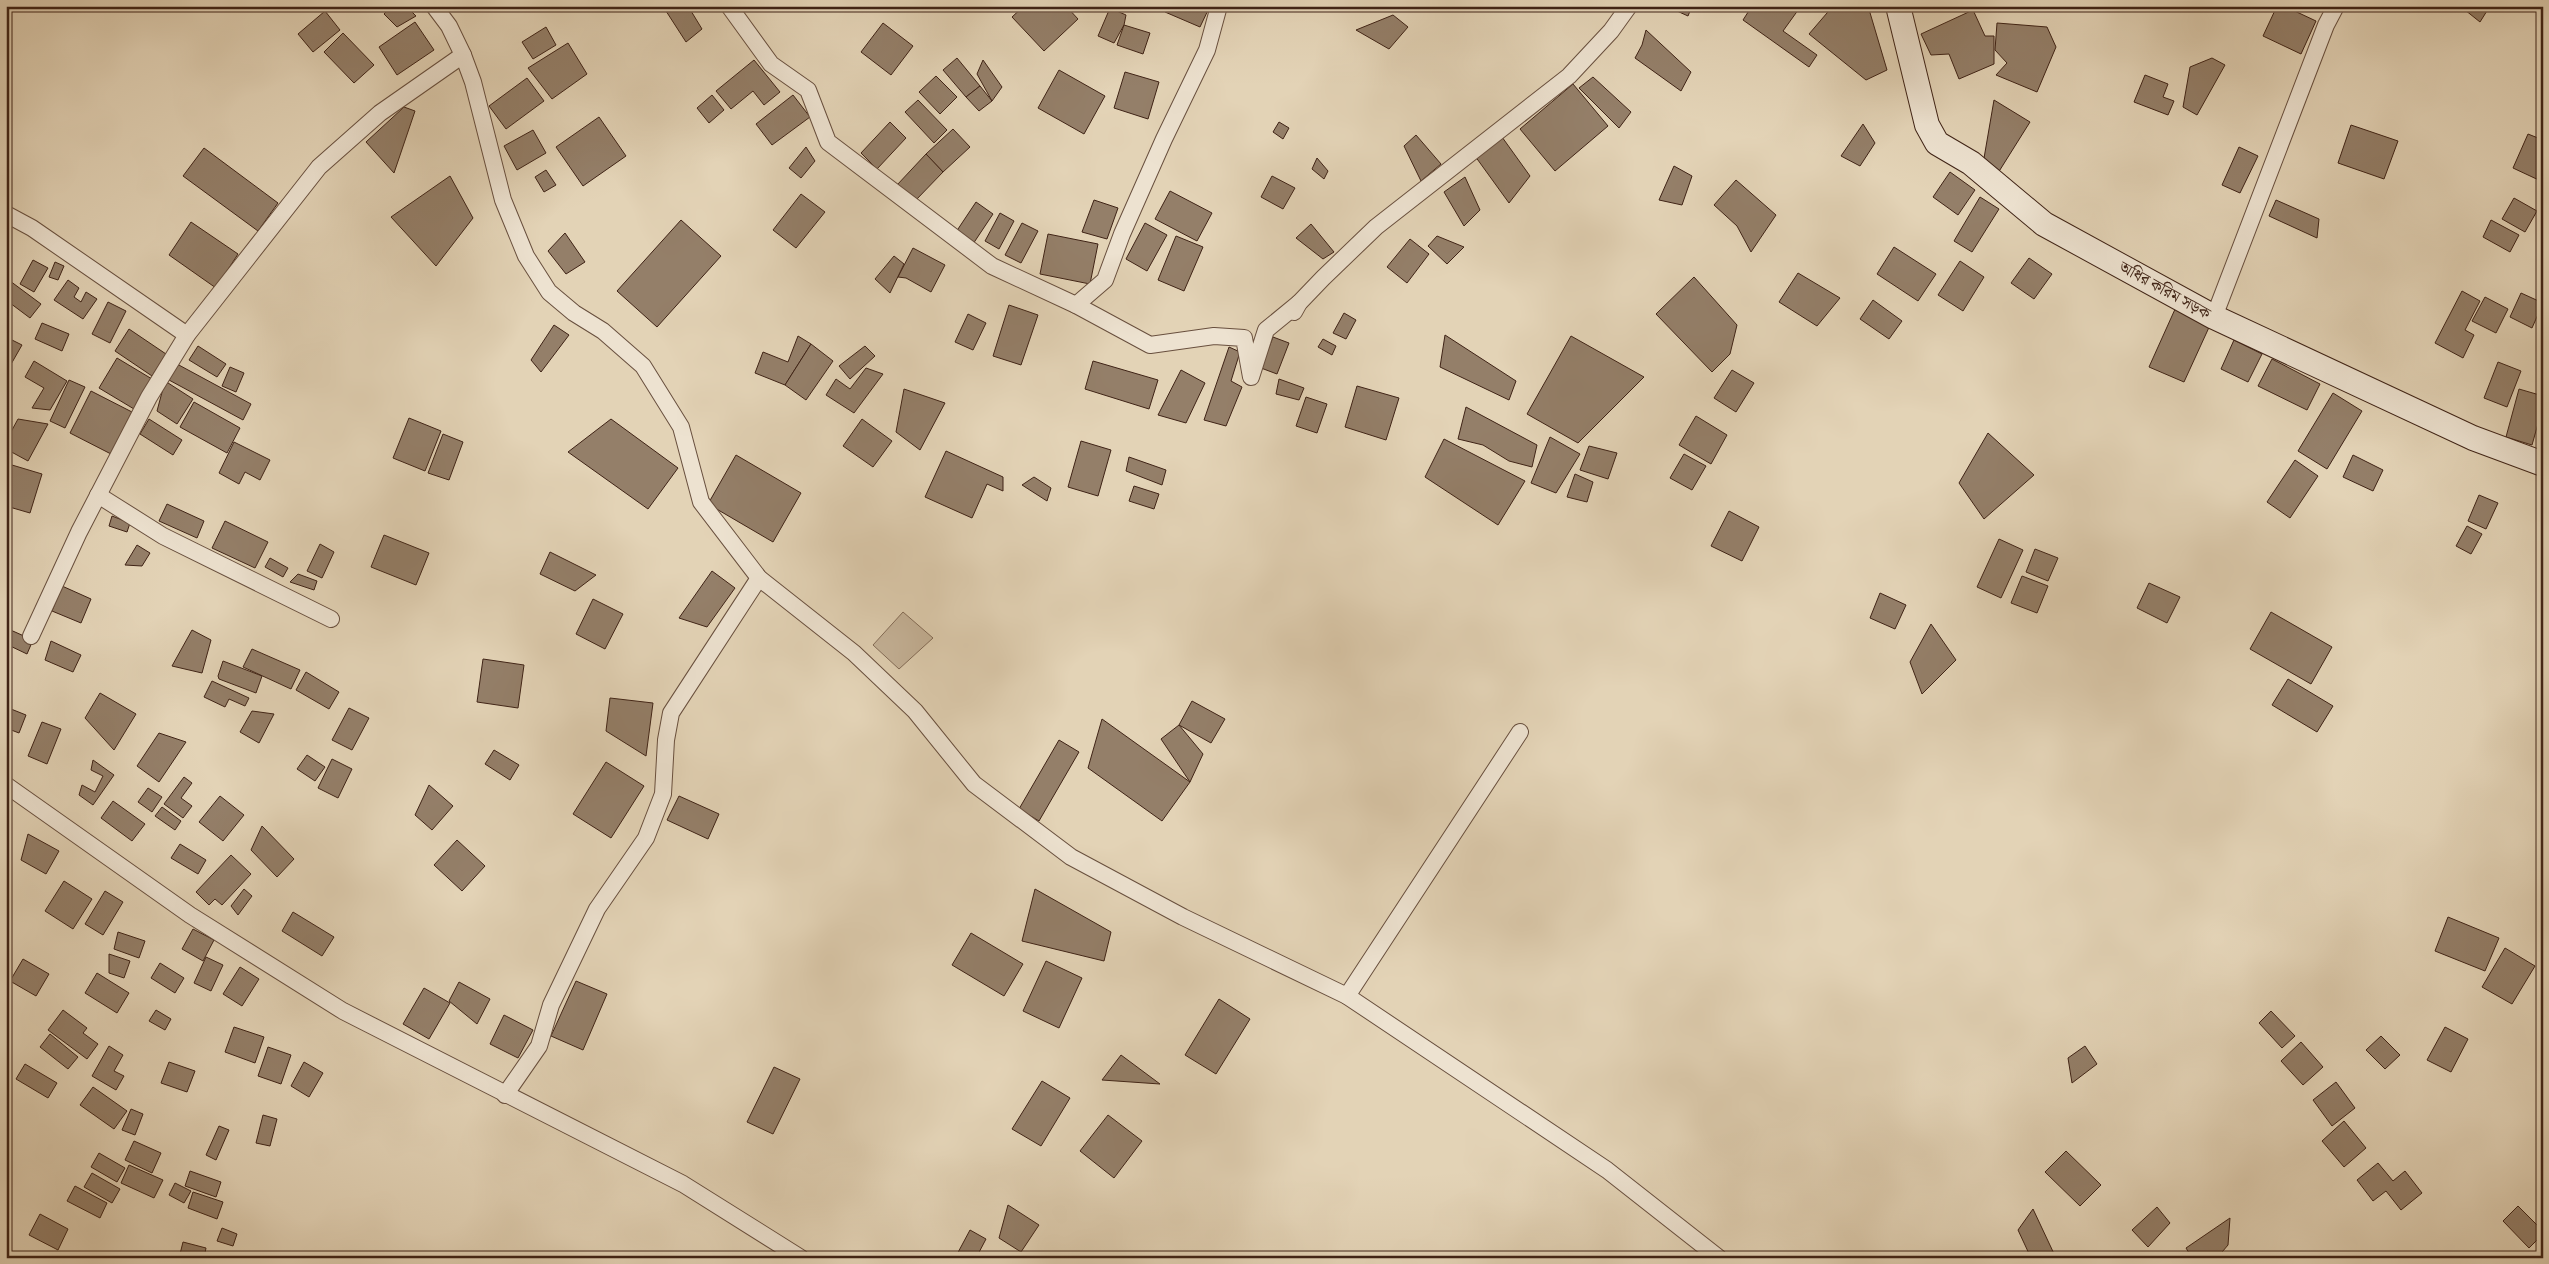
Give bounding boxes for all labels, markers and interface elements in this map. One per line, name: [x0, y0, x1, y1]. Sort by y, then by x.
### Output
street label: অধির করিম সড়ক: [2115, 257, 2215, 323]

